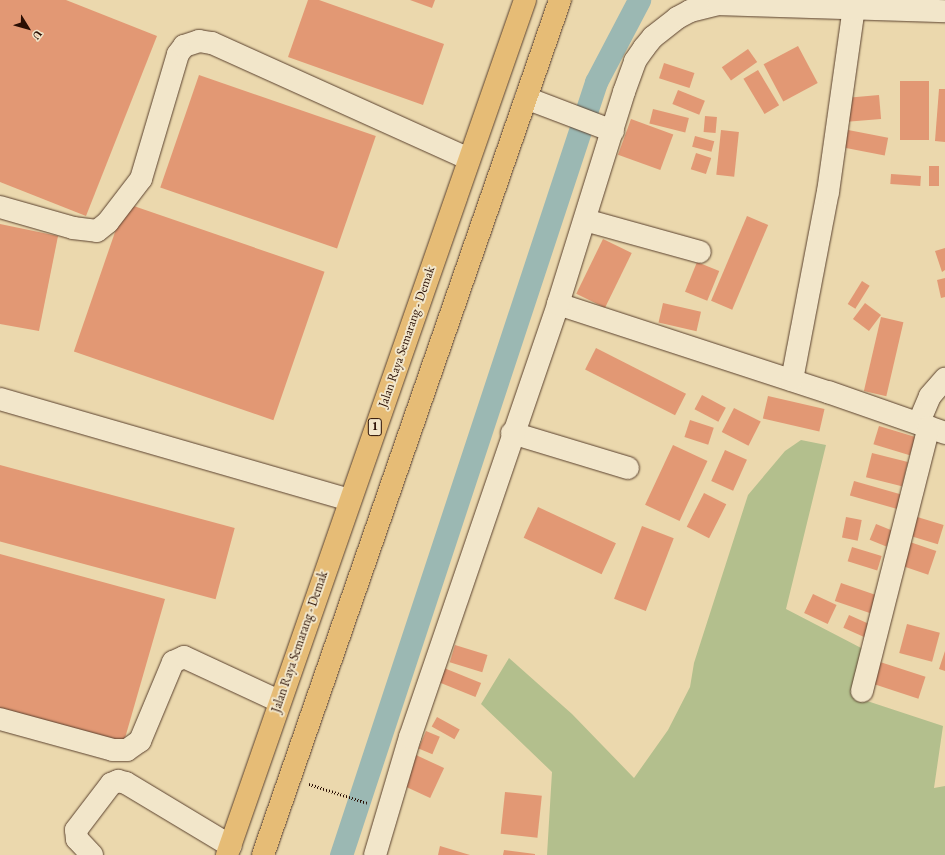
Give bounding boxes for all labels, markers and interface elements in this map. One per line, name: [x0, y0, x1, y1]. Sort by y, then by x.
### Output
north arrow: [8, 8, 48, 48]
text: U: [30, 28, 46, 43]
street label: Jalan Raya Semarang - Demak: [375, 264, 439, 410]
road number: 1: [367, 417, 383, 437]
street label: Jalan Raya Semarang - Demak: [268, 569, 332, 715]

